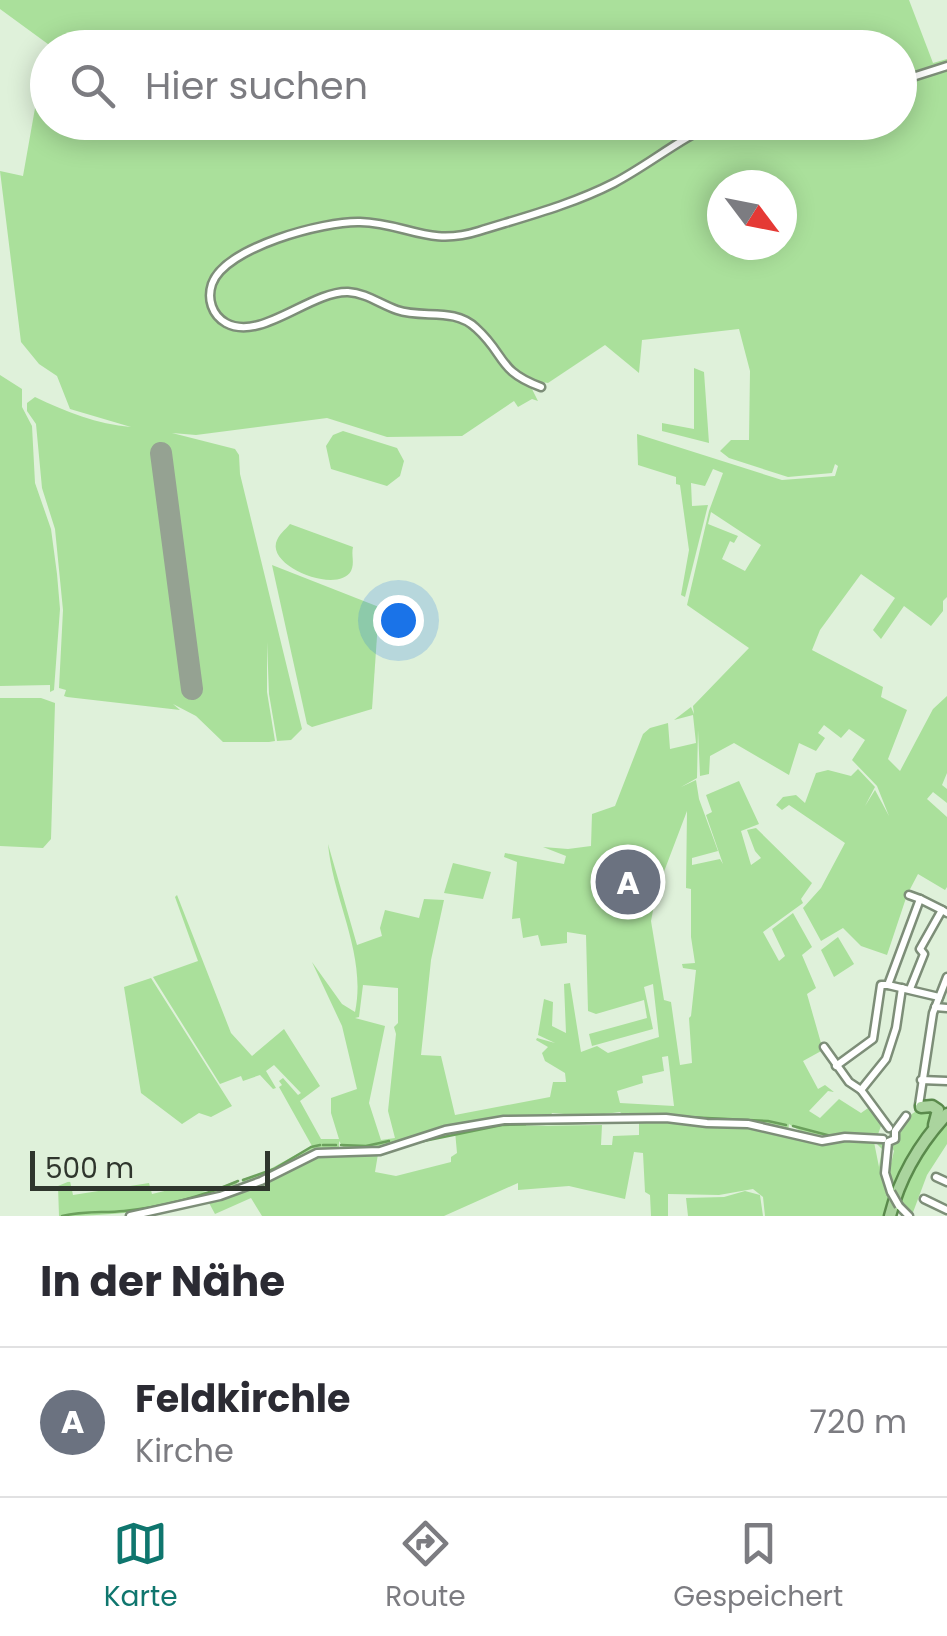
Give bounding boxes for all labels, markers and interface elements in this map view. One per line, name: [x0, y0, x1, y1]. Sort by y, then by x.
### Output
search box: [30, 30, 917, 140]
icon: search: [65, 58, 120, 113]
text: Hier suchen: [145, 59, 368, 112]
north arrow: [707, 170, 797, 260]
your location: [373, 595, 424, 646]
pin: A: [596, 844, 660, 920]
scale bar: [30, 1146, 270, 1190]
text: 500 m: [45, 1149, 134, 1188]
text: In der Nähe: [40, 1252, 285, 1311]
text: Feldkirchle: [135, 1372, 350, 1425]
text: A: [61, 1399, 84, 1444]
text: 720 m: [810, 1399, 907, 1444]
text: Kirche: [135, 1428, 234, 1473]
tab: Karte: [104, 1516, 178, 1618]
tab: Route: [385, 1516, 466, 1618]
tab: Gespeichert: [673, 1516, 843, 1618]

